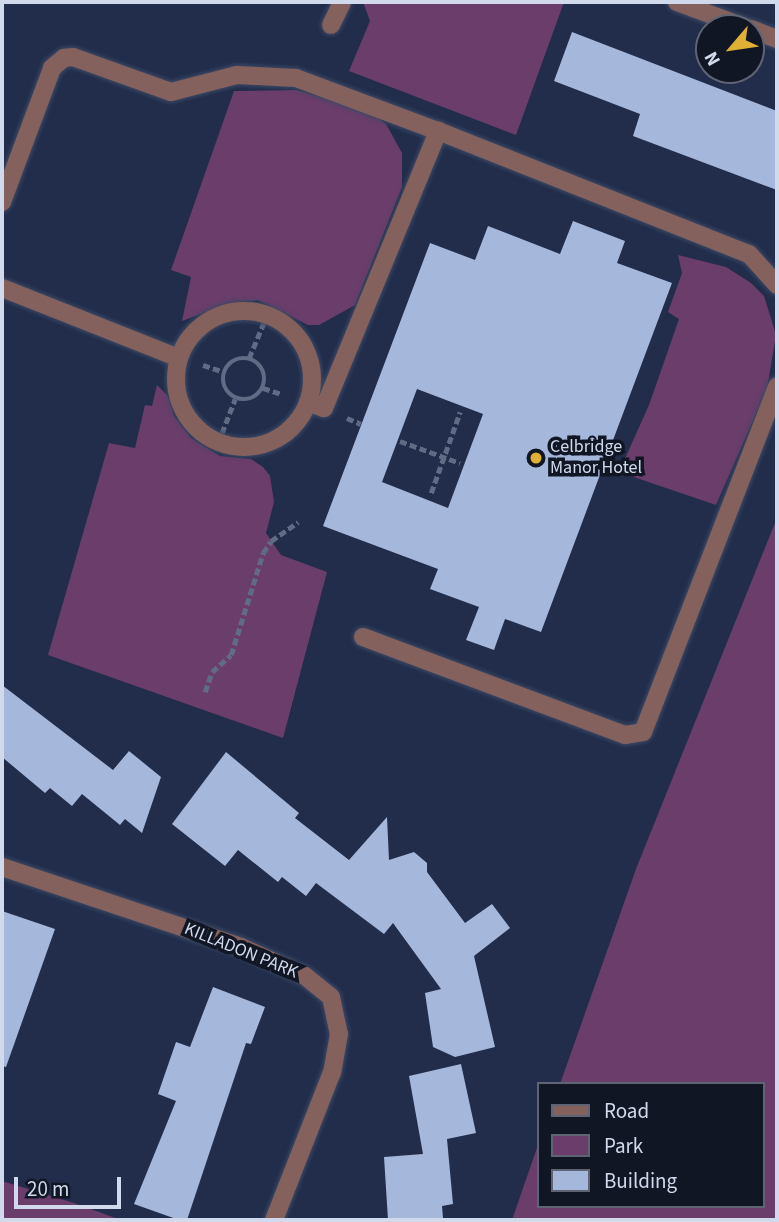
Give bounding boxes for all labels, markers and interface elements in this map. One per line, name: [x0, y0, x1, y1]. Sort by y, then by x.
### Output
north arrow: [695, 14, 765, 84]
text: N: [698, 46, 728, 71]
place label: Celbridge Manor Hotel: [550, 437, 642, 480]
marker: Celbridge Manor Hotel: [528, 450, 544, 466]
street label: KILLADON PARK: [181, 918, 301, 984]
legend: [538, 1082, 765, 1208]
text: Road: [604, 1096, 649, 1126]
text: Park: [604, 1131, 643, 1161]
scale bar: [18, 1162, 124, 1206]
text: Building: [604, 1166, 677, 1196]
text: 20 m: [27, 1174, 69, 1204]

